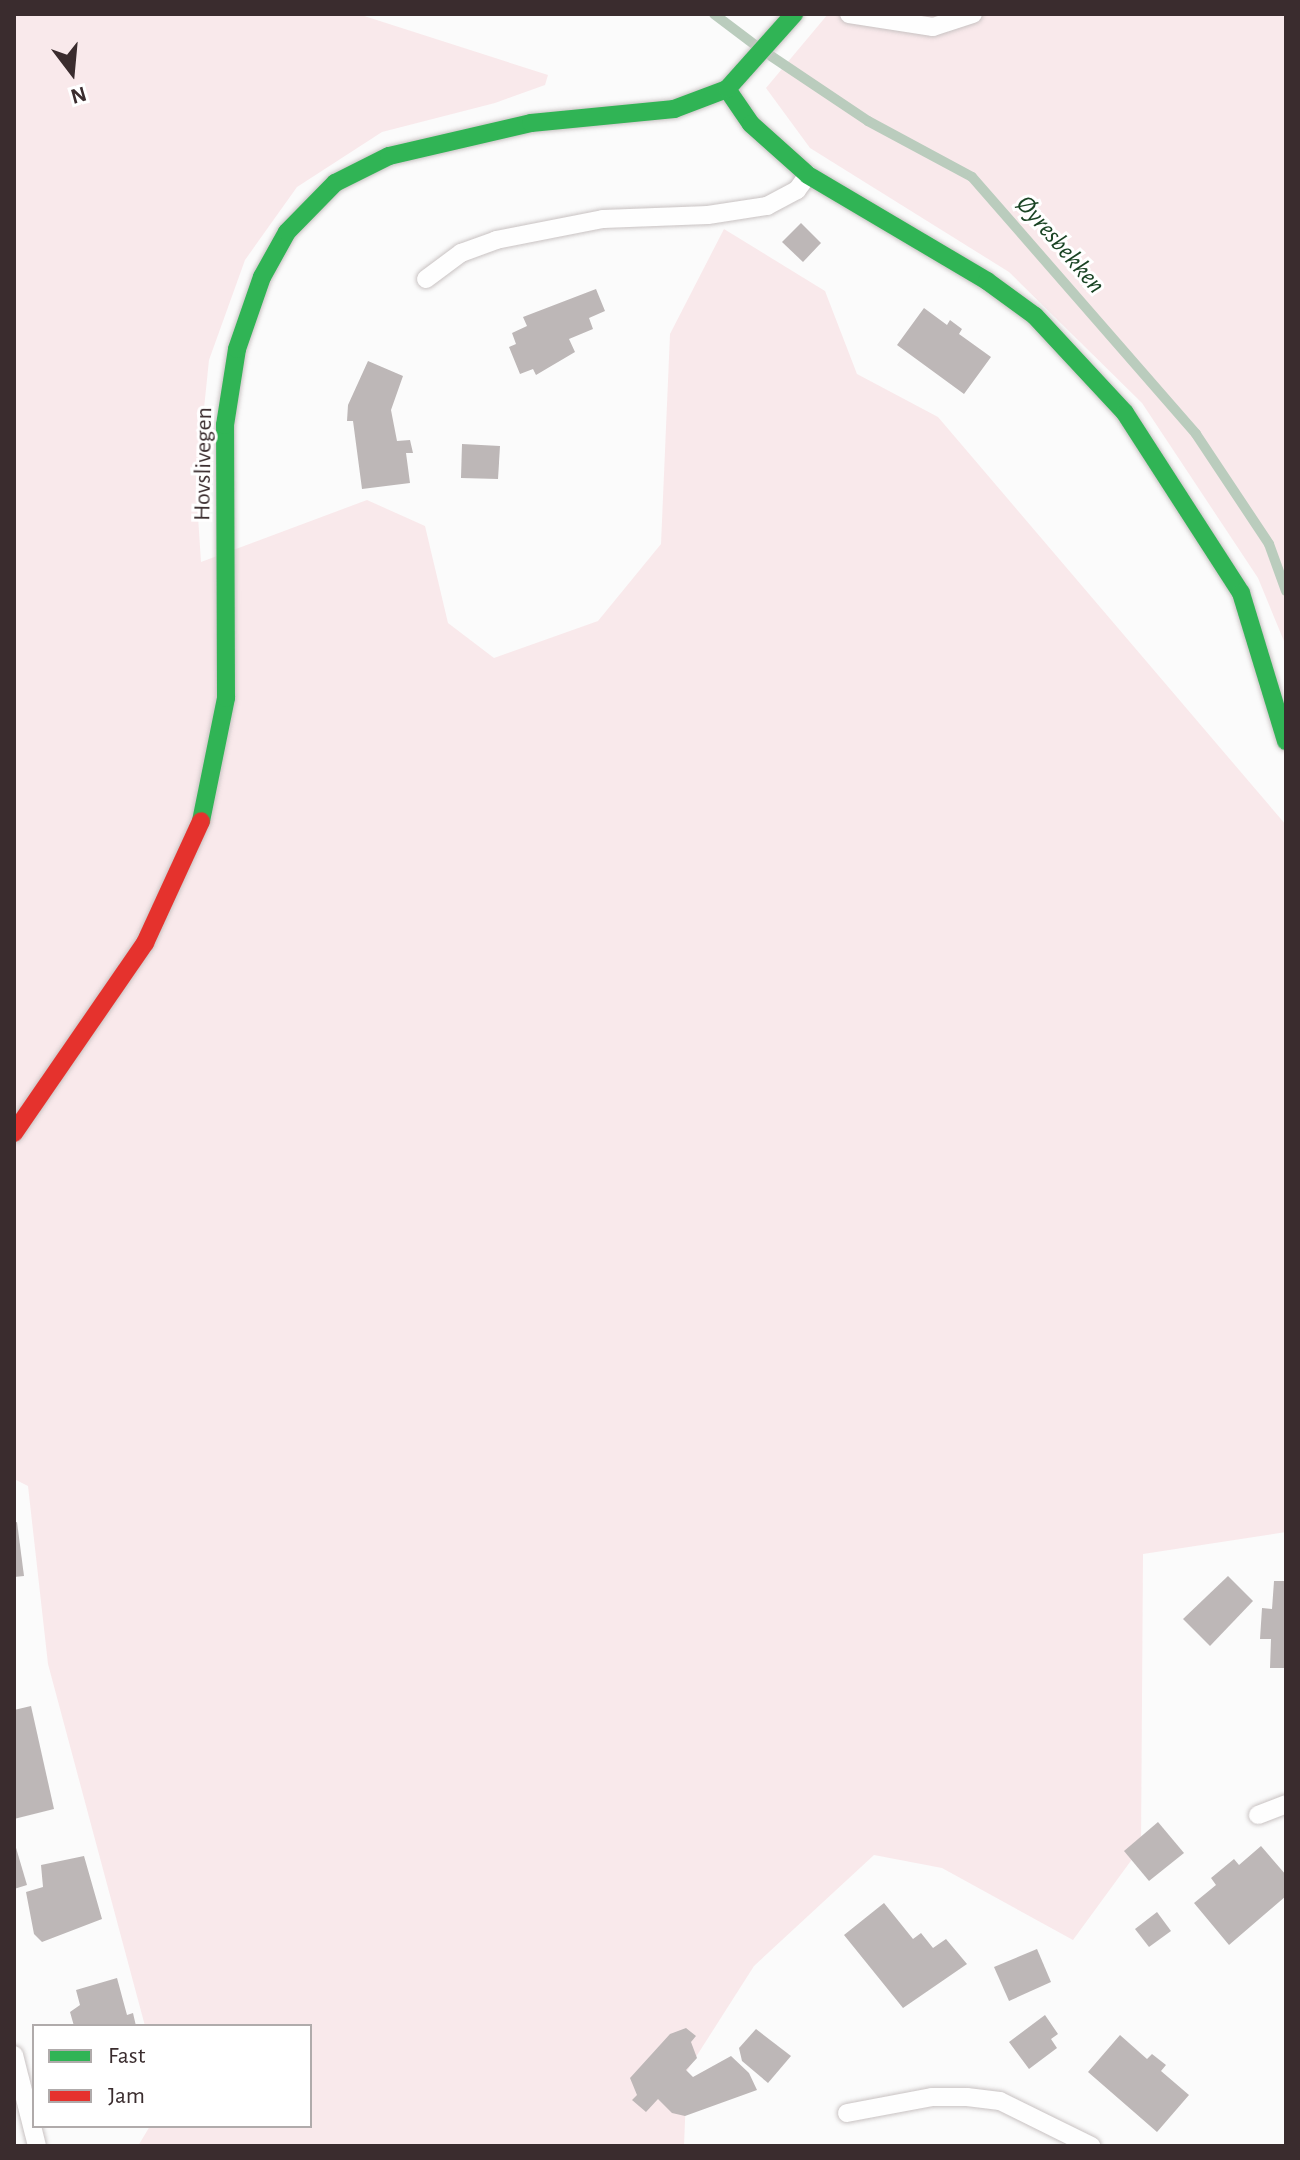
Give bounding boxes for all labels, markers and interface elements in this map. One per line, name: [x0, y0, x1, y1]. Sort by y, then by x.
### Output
north arrow: [32, 32, 112, 112]
text: N: [68, 82, 89, 108]
water label: Øyresbekken: [1009, 189, 1111, 301]
street label: Hovslivegen: [189, 407, 219, 521]
legend: [32, 2024, 312, 2128]
text: Fast: [108, 2044, 145, 2068]
text: Jam: [108, 2084, 145, 2108]

